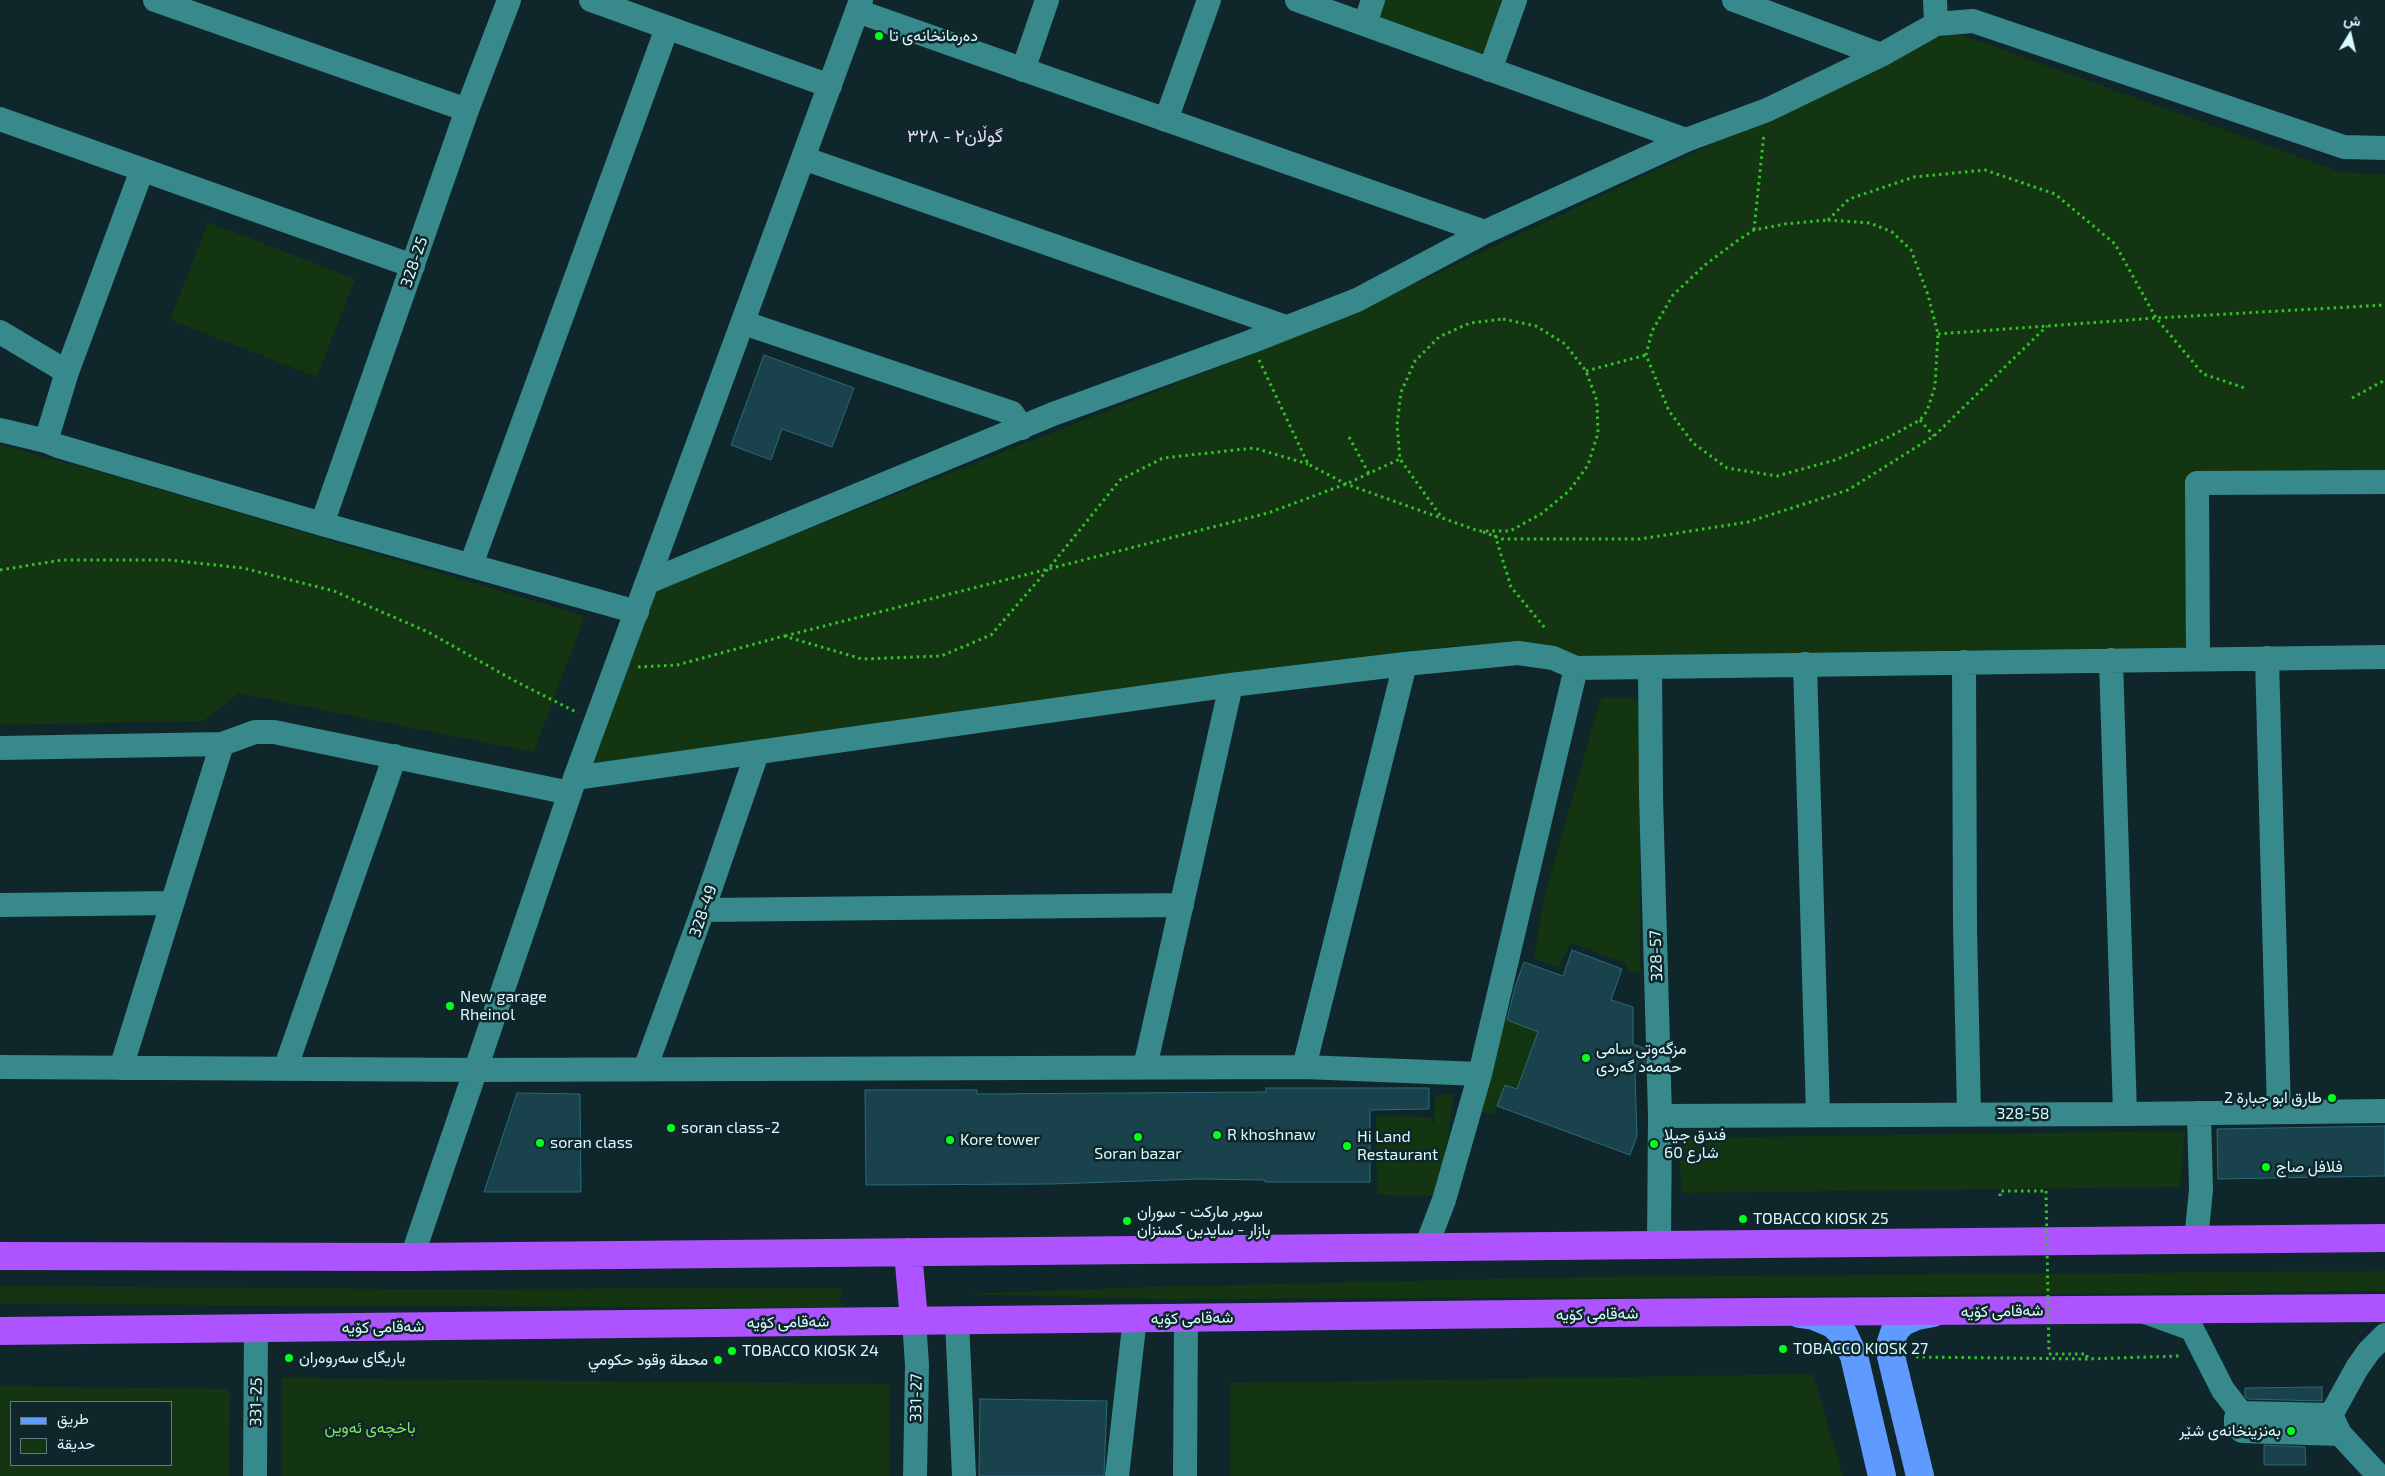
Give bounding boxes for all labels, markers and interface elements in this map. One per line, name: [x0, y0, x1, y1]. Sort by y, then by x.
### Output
north arrow: [2325, 10, 2375, 60]
text: ش: [2343, 10, 2362, 29]
place label: دەرمانخانەی تا: [889, 26, 978, 46]
marker: دەرمانخانەی تا: [873, 30, 885, 42]
district label: گوڵان٢ - ٣٢٨: [907, 125, 1003, 147]
street label: 328-25: [396, 234, 432, 290]
street label: 328-49: [685, 882, 721, 940]
street label: 328-57: [1646, 930, 1666, 982]
place label: New garage Rheinol: [460, 987, 547, 1025]
marker: New garage Rheinol: [444, 1000, 456, 1012]
place label: مزگەوتی سامی حەمەد گەردی: [1596, 1039, 1687, 1077]
marker: مزگەوتی سامی حەمەد گەردی: [1580, 1052, 1592, 1064]
place label: طارق ابو جبارة 2: [2224, 1088, 2322, 1108]
marker: طارق ابو جبارة 2: [2326, 1092, 2338, 1104]
street label: 328-58: [1996, 1104, 2050, 1124]
place label: soran class-2: [681, 1118, 780, 1138]
marker: soran class-2: [665, 1122, 677, 1134]
place label: R khoshnaw: [1227, 1125, 1316, 1145]
place label: فندق جيلا شارع 60: [1664, 1125, 1726, 1163]
place label: Hi Land Restaurant: [1357, 1127, 1438, 1165]
marker: R khoshnaw: [1211, 1129, 1223, 1141]
place label: Kore tower: [960, 1130, 1040, 1150]
marker: Soran bazar: [1132, 1131, 1144, 1143]
place label: soran class: [550, 1133, 633, 1153]
marker: Kore tower: [944, 1134, 956, 1146]
marker: soran class: [534, 1137, 546, 1149]
marker: فندق جيلا شارع 60: [1648, 1138, 1660, 1150]
marker: Hi Land Restaurant: [1341, 1140, 1353, 1152]
place label: Soran bazar: [1094, 1144, 1182, 1164]
place label: فلافل صاج: [2276, 1157, 2343, 1177]
marker: فلافل صاج: [2260, 1161, 2272, 1173]
place label: سوبر ماركت - سوران بازار - سايدين كسنزان: [1137, 1202, 1270, 1240]
place label: TOBACCO KIOSK 25: [1753, 1209, 1889, 1229]
marker: TOBACCO KIOSK 25: [1737, 1213, 1749, 1225]
marker: سوبر ماركت - سوران بازار - سايدين كسنزان: [1121, 1215, 1133, 1227]
street label: شەقامی کۆیە: [1960, 1301, 2044, 1321]
street label: شەقامی کۆیە: [1555, 1304, 1639, 1324]
street label: شەقامی کۆیە: [1150, 1308, 1234, 1328]
street label: شەقامی کۆیە: [746, 1312, 830, 1332]
street label: شەقامی کۆیە: [341, 1317, 425, 1337]
place label: TOBACCO KIOSK 27: [1793, 1339, 1928, 1359]
place label: TOBACCO KIOSK 24: [742, 1341, 879, 1361]
marker: TOBACCO KIOSK 27: [1777, 1343, 1789, 1355]
marker: TOBACCO KIOSK 24: [726, 1345, 738, 1357]
place label: یاریگای سەروەران: [299, 1348, 405, 1368]
place label: محطة وقود حكومي: [588, 1350, 708, 1370]
marker: یاریگای سەروەران: [283, 1352, 295, 1364]
marker: محطة وقود حكومي: [712, 1354, 724, 1366]
street label: 331-27: [906, 1374, 926, 1422]
street label: 331-25: [246, 1377, 266, 1427]
legend: [10, 1401, 172, 1466]
text: طريق: [57, 1409, 89, 1427]
park label: باخچەی ئەوین: [324, 1418, 416, 1438]
place label: بەنزینخانەی شێر: [2179, 1421, 2281, 1441]
marker: بەنزینخانەی شێر: [2285, 1425, 2297, 1437]
text: حديقة: [57, 1434, 95, 1452]

